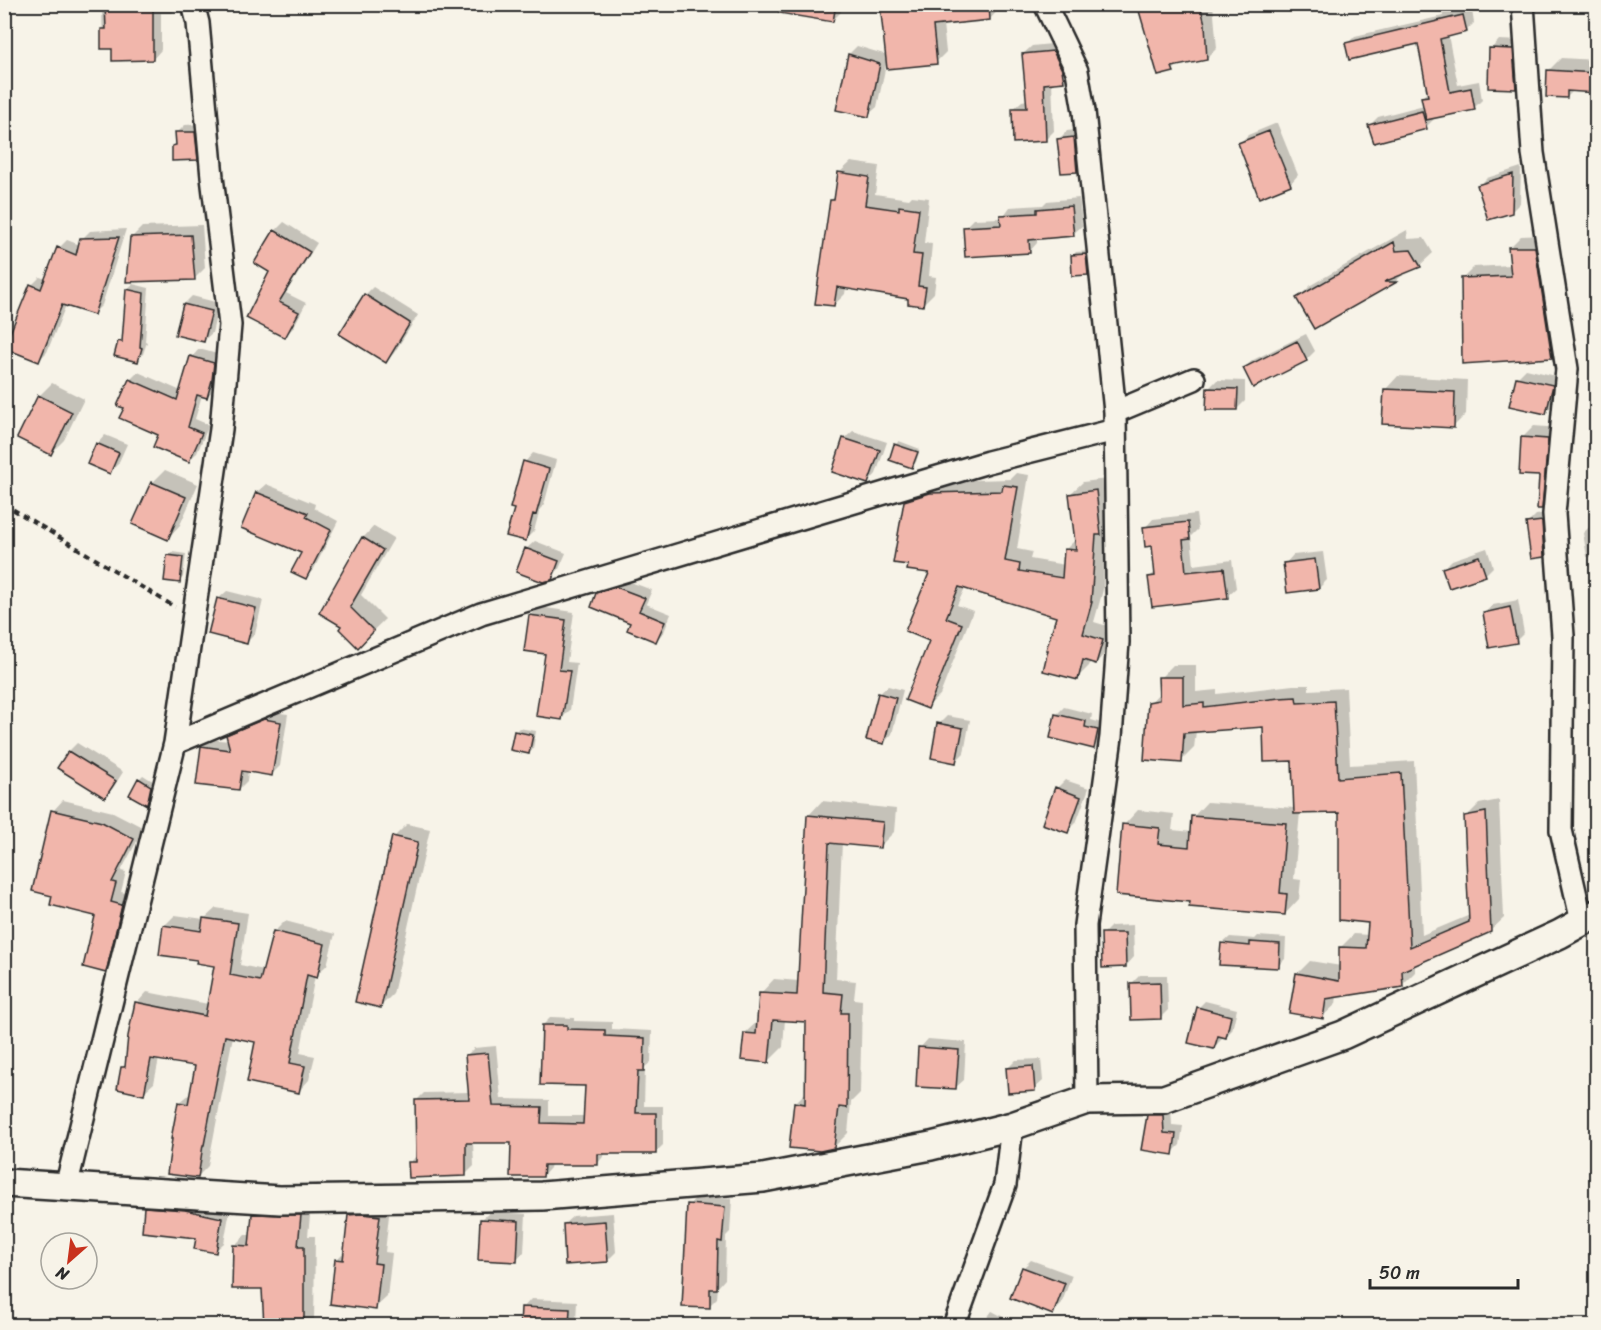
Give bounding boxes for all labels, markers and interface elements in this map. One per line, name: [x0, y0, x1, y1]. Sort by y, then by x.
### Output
north arrow: [39, 1231, 99, 1291]
scale bar: [1370, 1252, 1518, 1290]
text: 50 m: [1379, 1257, 1420, 1289]
text: N: [50, 1258, 75, 1290]

